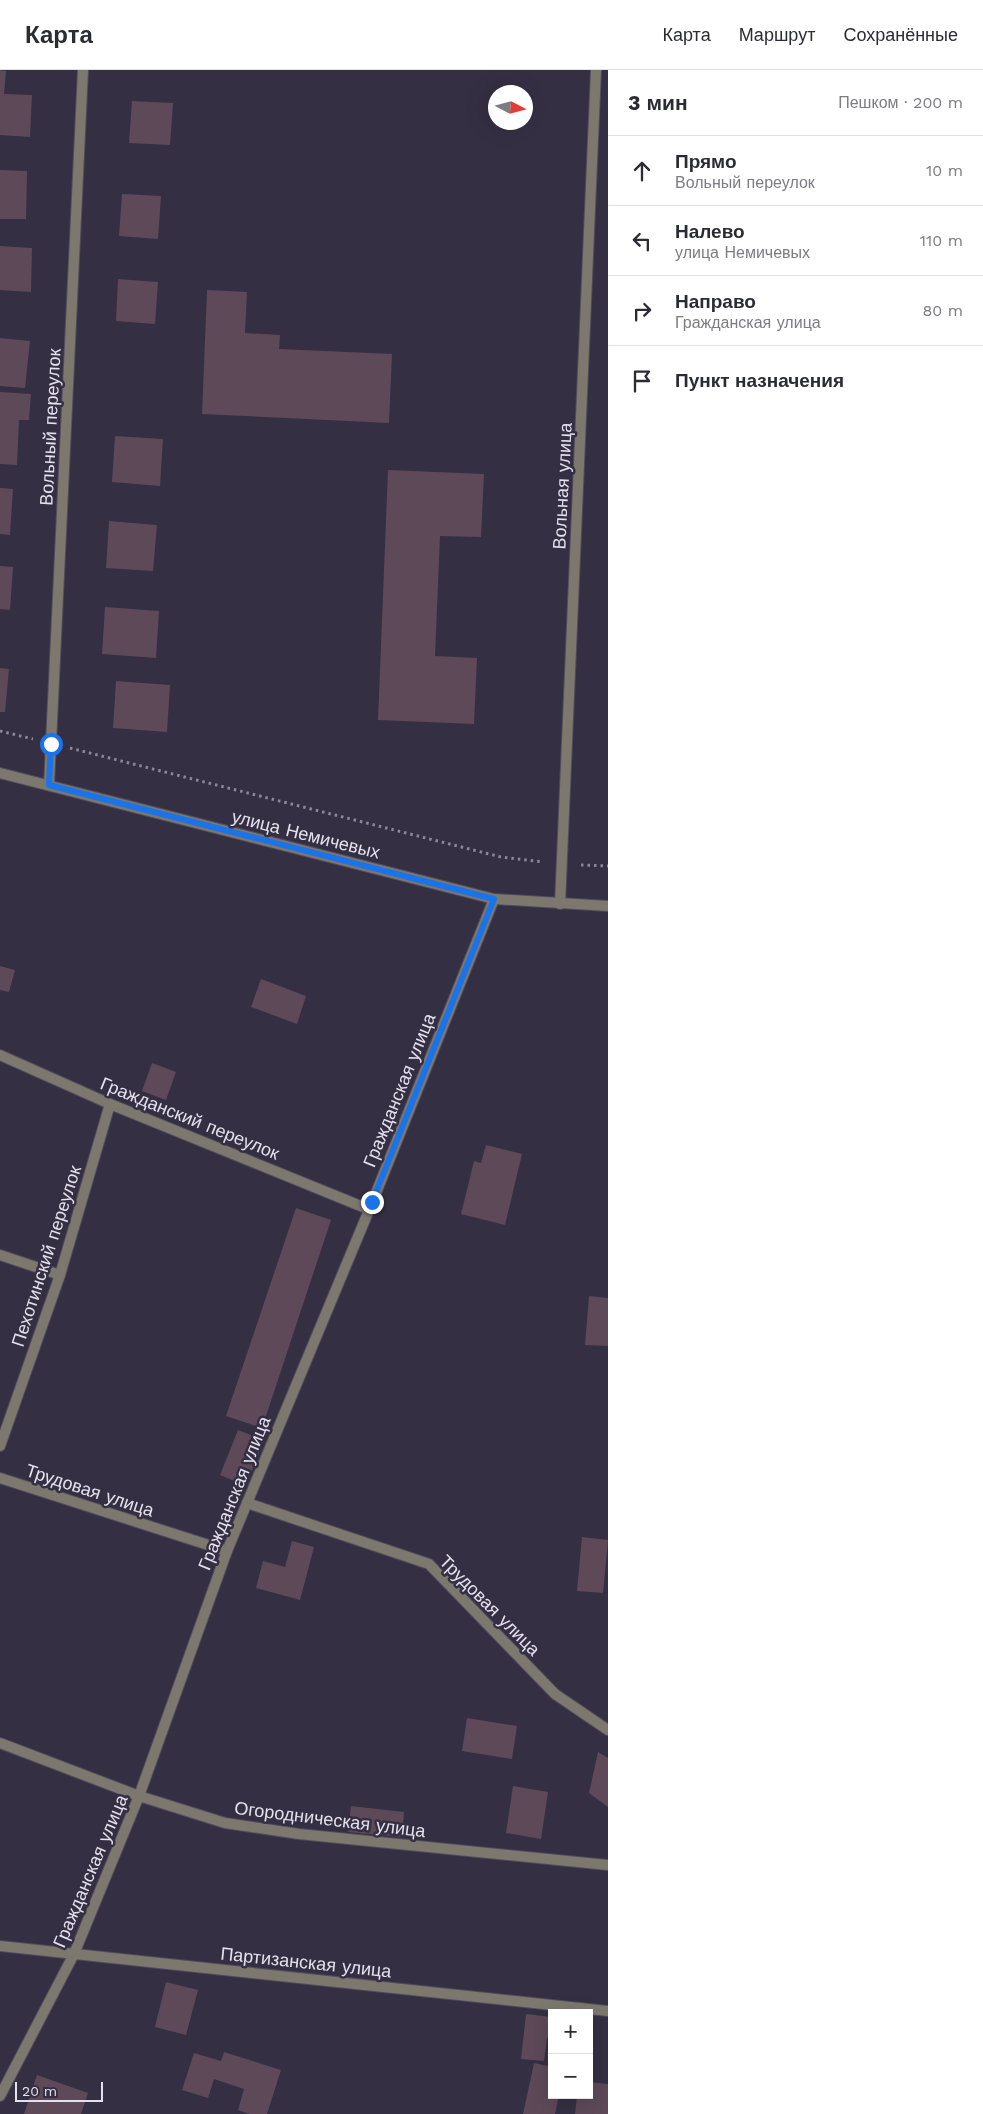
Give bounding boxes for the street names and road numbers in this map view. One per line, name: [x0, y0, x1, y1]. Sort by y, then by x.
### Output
street label: Вольный переулок: [35, 348, 65, 506]
street label: Вольная улица: [548, 421, 576, 550]
street label: улица Немичевых: [230, 805, 382, 863]
street label: Гражданская улица: [359, 1009, 440, 1170]
street label: Гражданский переулок: [97, 1072, 283, 1164]
street label: Пехотинский переулок: [7, 1163, 85, 1349]
street label: Гражданская улица: [194, 1412, 275, 1573]
street label: Трудовая улица: [23, 1459, 158, 1521]
street label: Трудовая улица: [435, 1550, 545, 1660]
street label: Гражданская улица: [48, 1791, 132, 1951]
street label: Огородническая улица: [233, 1797, 428, 1841]
street label: Партизанская улица: [220, 1943, 393, 1982]

